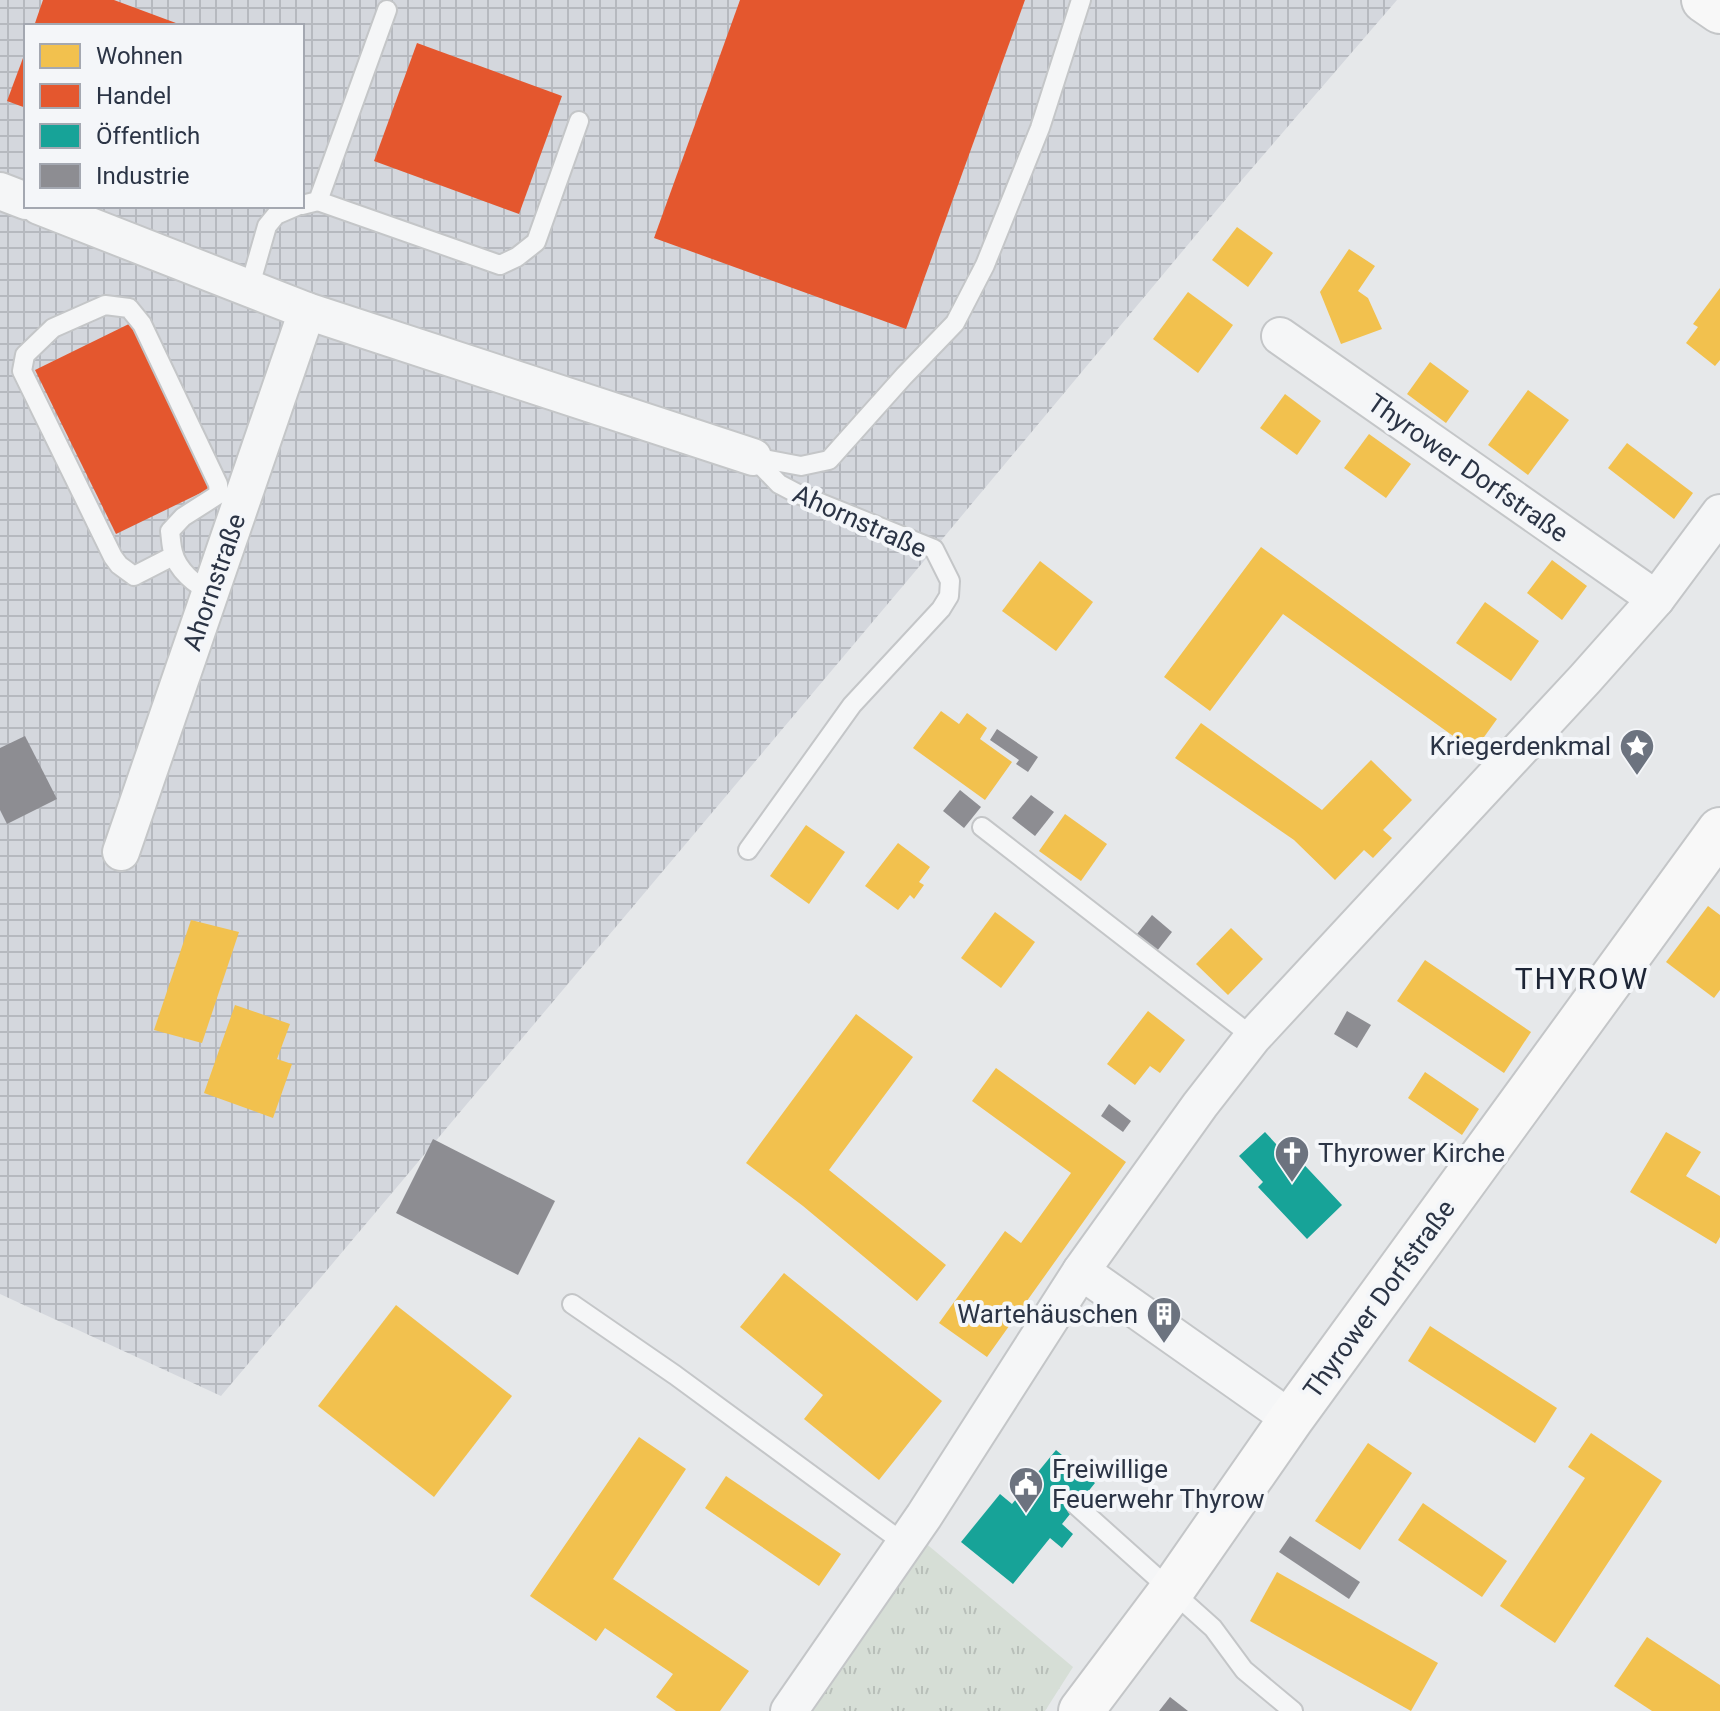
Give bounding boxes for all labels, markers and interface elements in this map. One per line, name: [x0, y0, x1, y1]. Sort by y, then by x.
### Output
legend: [24, 24, 304, 208]
text: Wohnen: [96, 42, 183, 70]
text: Handel: [96, 82, 172, 110]
text: Öffentlich: [96, 122, 200, 150]
text: Industrie: [96, 162, 189, 190]
street label: Thyrower Dorfstraße: [1362, 388, 1574, 548]
street label: Ahornstraße: [789, 478, 931, 564]
street label: Ahornstraße: [177, 510, 251, 654]
place icon: Kriegerdenkmal: [1618, 727, 1656, 777]
place label: Kriegerdenkmal: [1430, 731, 1611, 761]
district label: THYROW: [1515, 961, 1649, 996]
church icon: Thyrower Kirche: [1273, 1134, 1311, 1184]
place label: Thyrower Kirche: [1318, 1138, 1505, 1168]
street label: Thyrower Dorfstraße: [1297, 1194, 1461, 1404]
building icon: Wartehäuschen: [1145, 1295, 1183, 1345]
place label: Wartehäuschen: [957, 1299, 1138, 1329]
place label: Freiwillige Feuerwehr Thyrow: [1052, 1454, 1265, 1514]
public building icon: Freiwillige Feuerwehr Thyrow: [1007, 1465, 1045, 1515]

